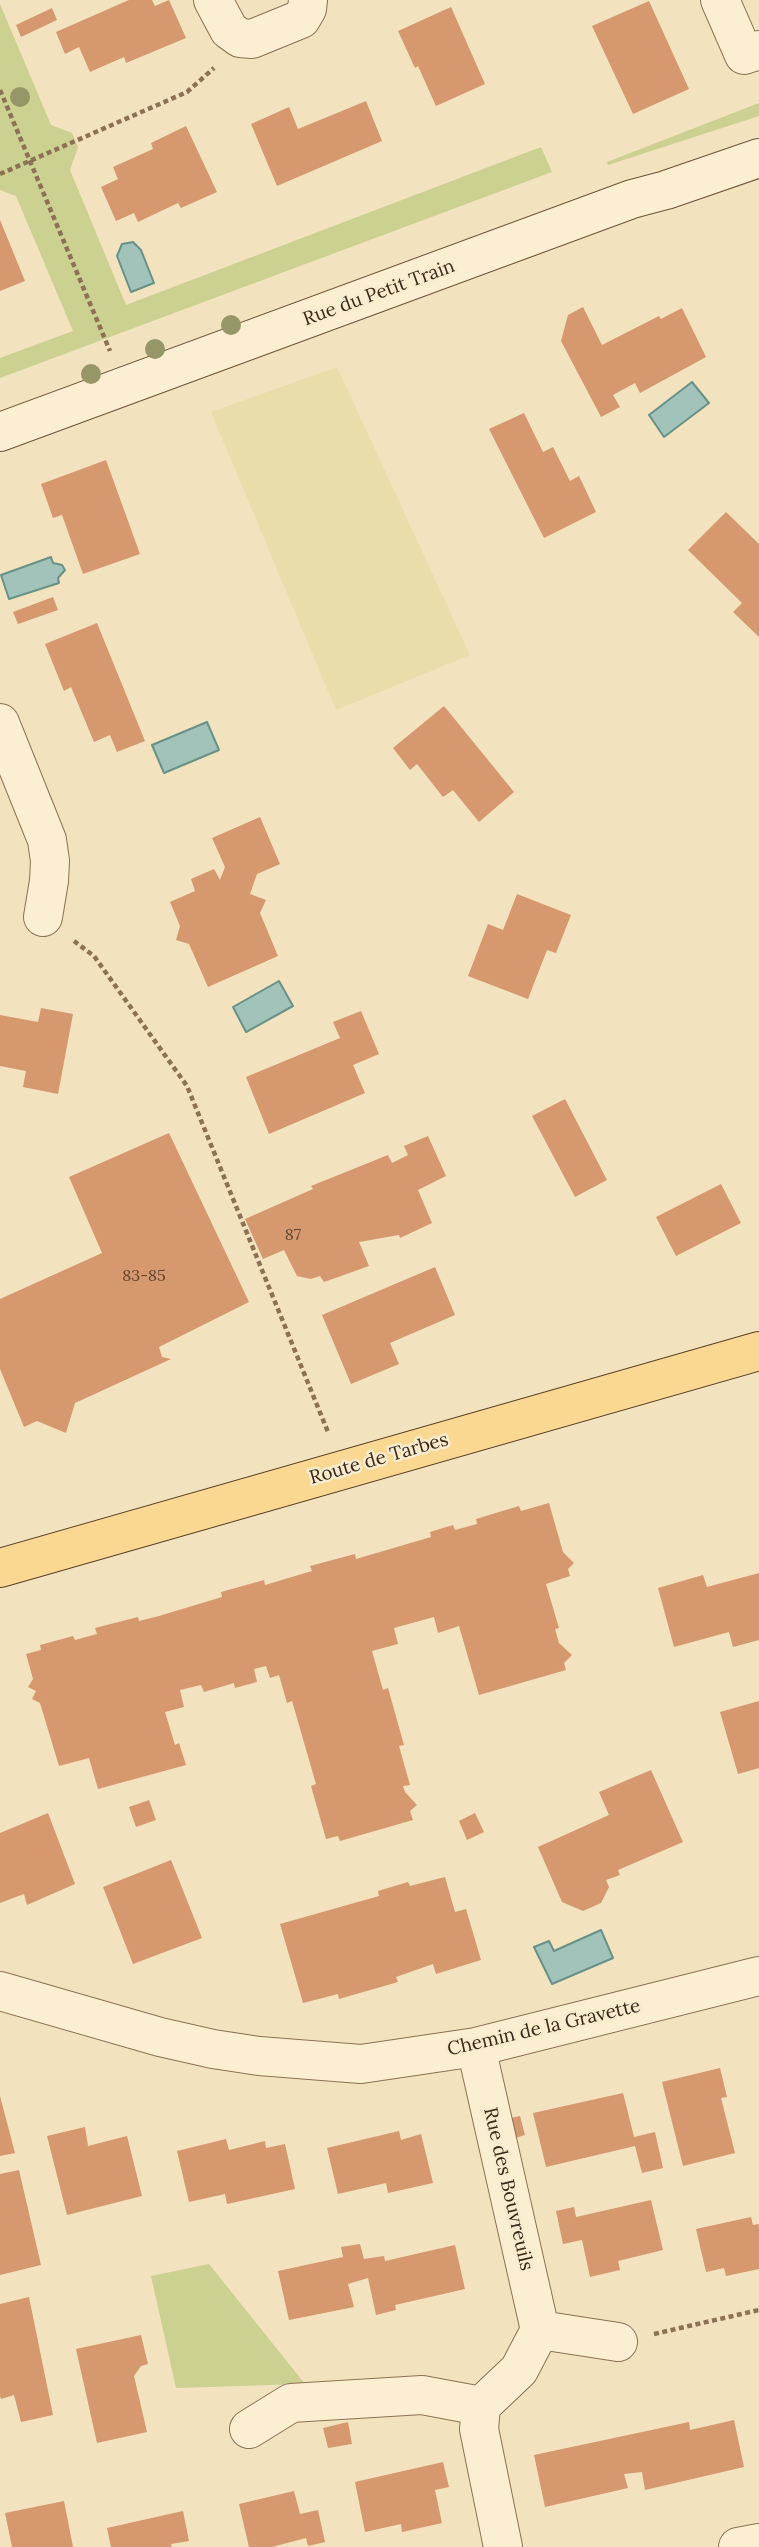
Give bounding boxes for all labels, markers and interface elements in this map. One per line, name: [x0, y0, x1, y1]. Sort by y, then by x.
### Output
street label: Rue du Petit Train: [300, 255, 458, 331]
house number: 87: [285, 1225, 301, 1245]
house number: 83-85: [122, 1266, 166, 1286]
street label: Route de Tarbes: [307, 1428, 451, 1490]
street label: Chemin de la Gravette: [445, 1995, 643, 2061]
street label: Rue des Bouvreuils: [478, 2105, 538, 2273]

